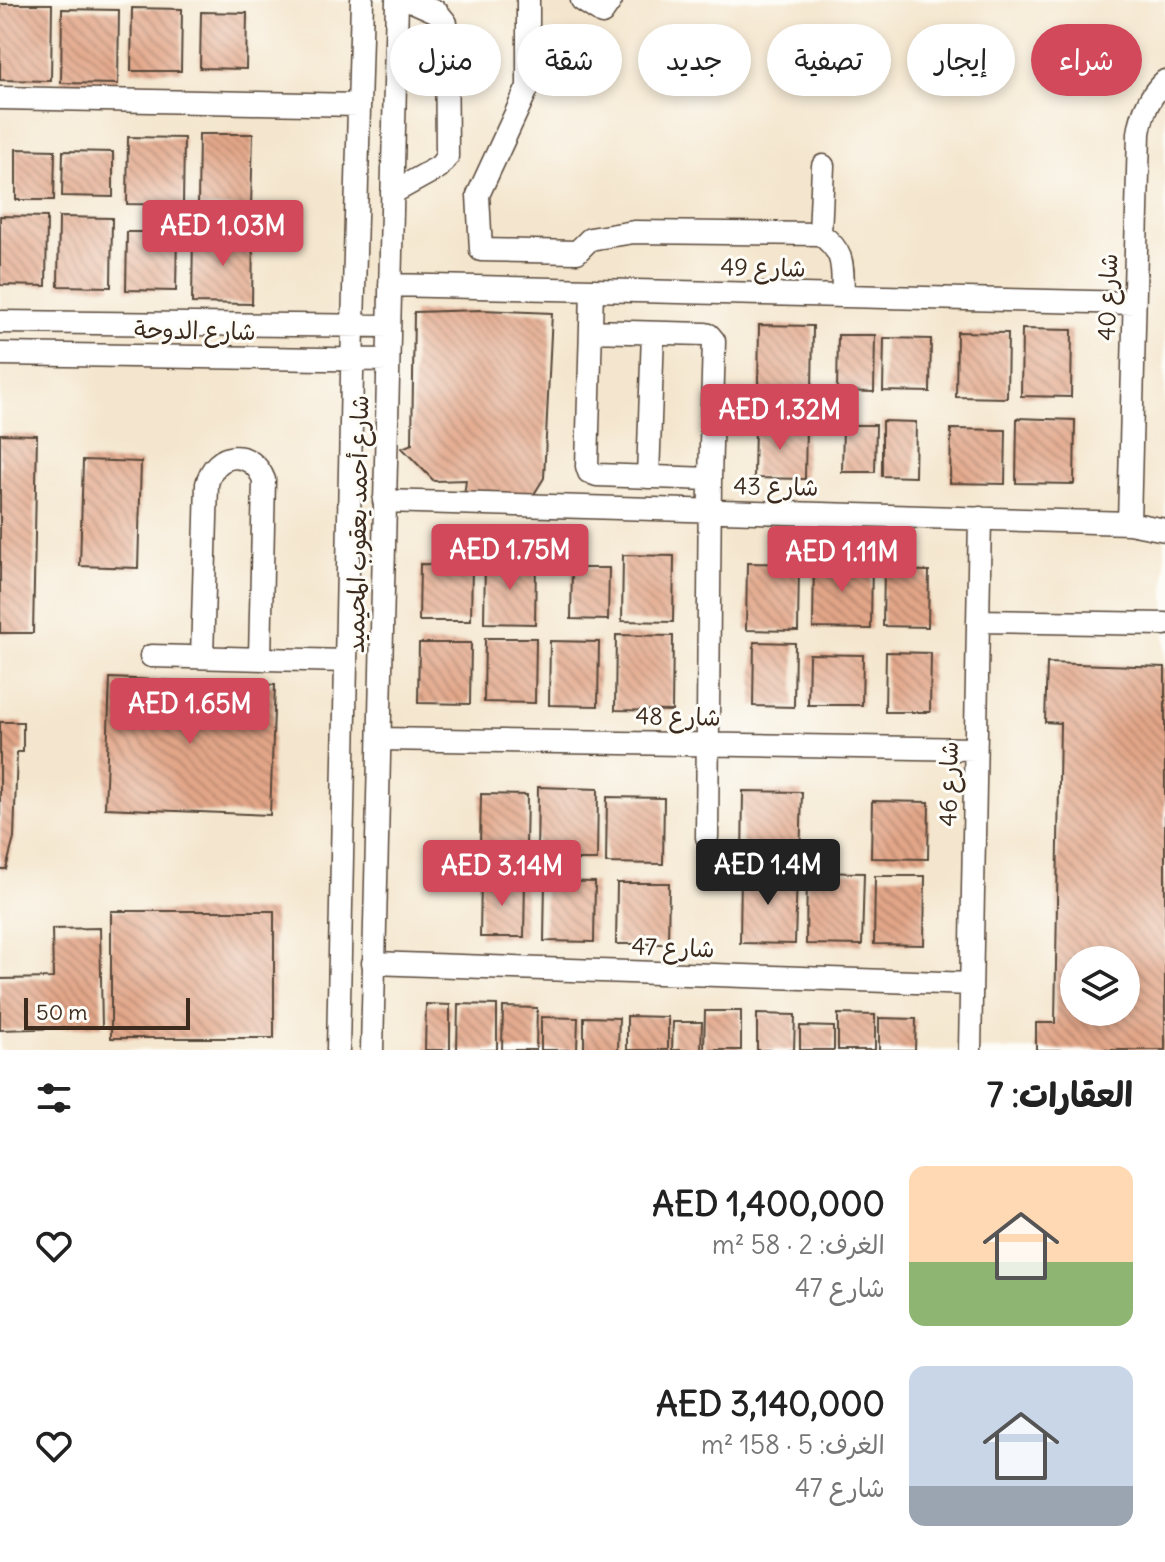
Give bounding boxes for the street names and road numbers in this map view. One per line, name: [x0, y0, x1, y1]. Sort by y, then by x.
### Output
street label: شارع 49: [720, 251, 806, 286]
street label: شارع 40: [1090, 253, 1127, 341]
street label: شارع الدوحة: [134, 314, 256, 349]
street label: شارع أحمد يعقوب المحيميد: [340, 395, 377, 653]
street label: شارع 43: [733, 470, 819, 505]
street label: شارع 48: [635, 700, 721, 735]
street label: شارع 46: [932, 741, 967, 827]
street label: شارع 47: [631, 931, 715, 966]

